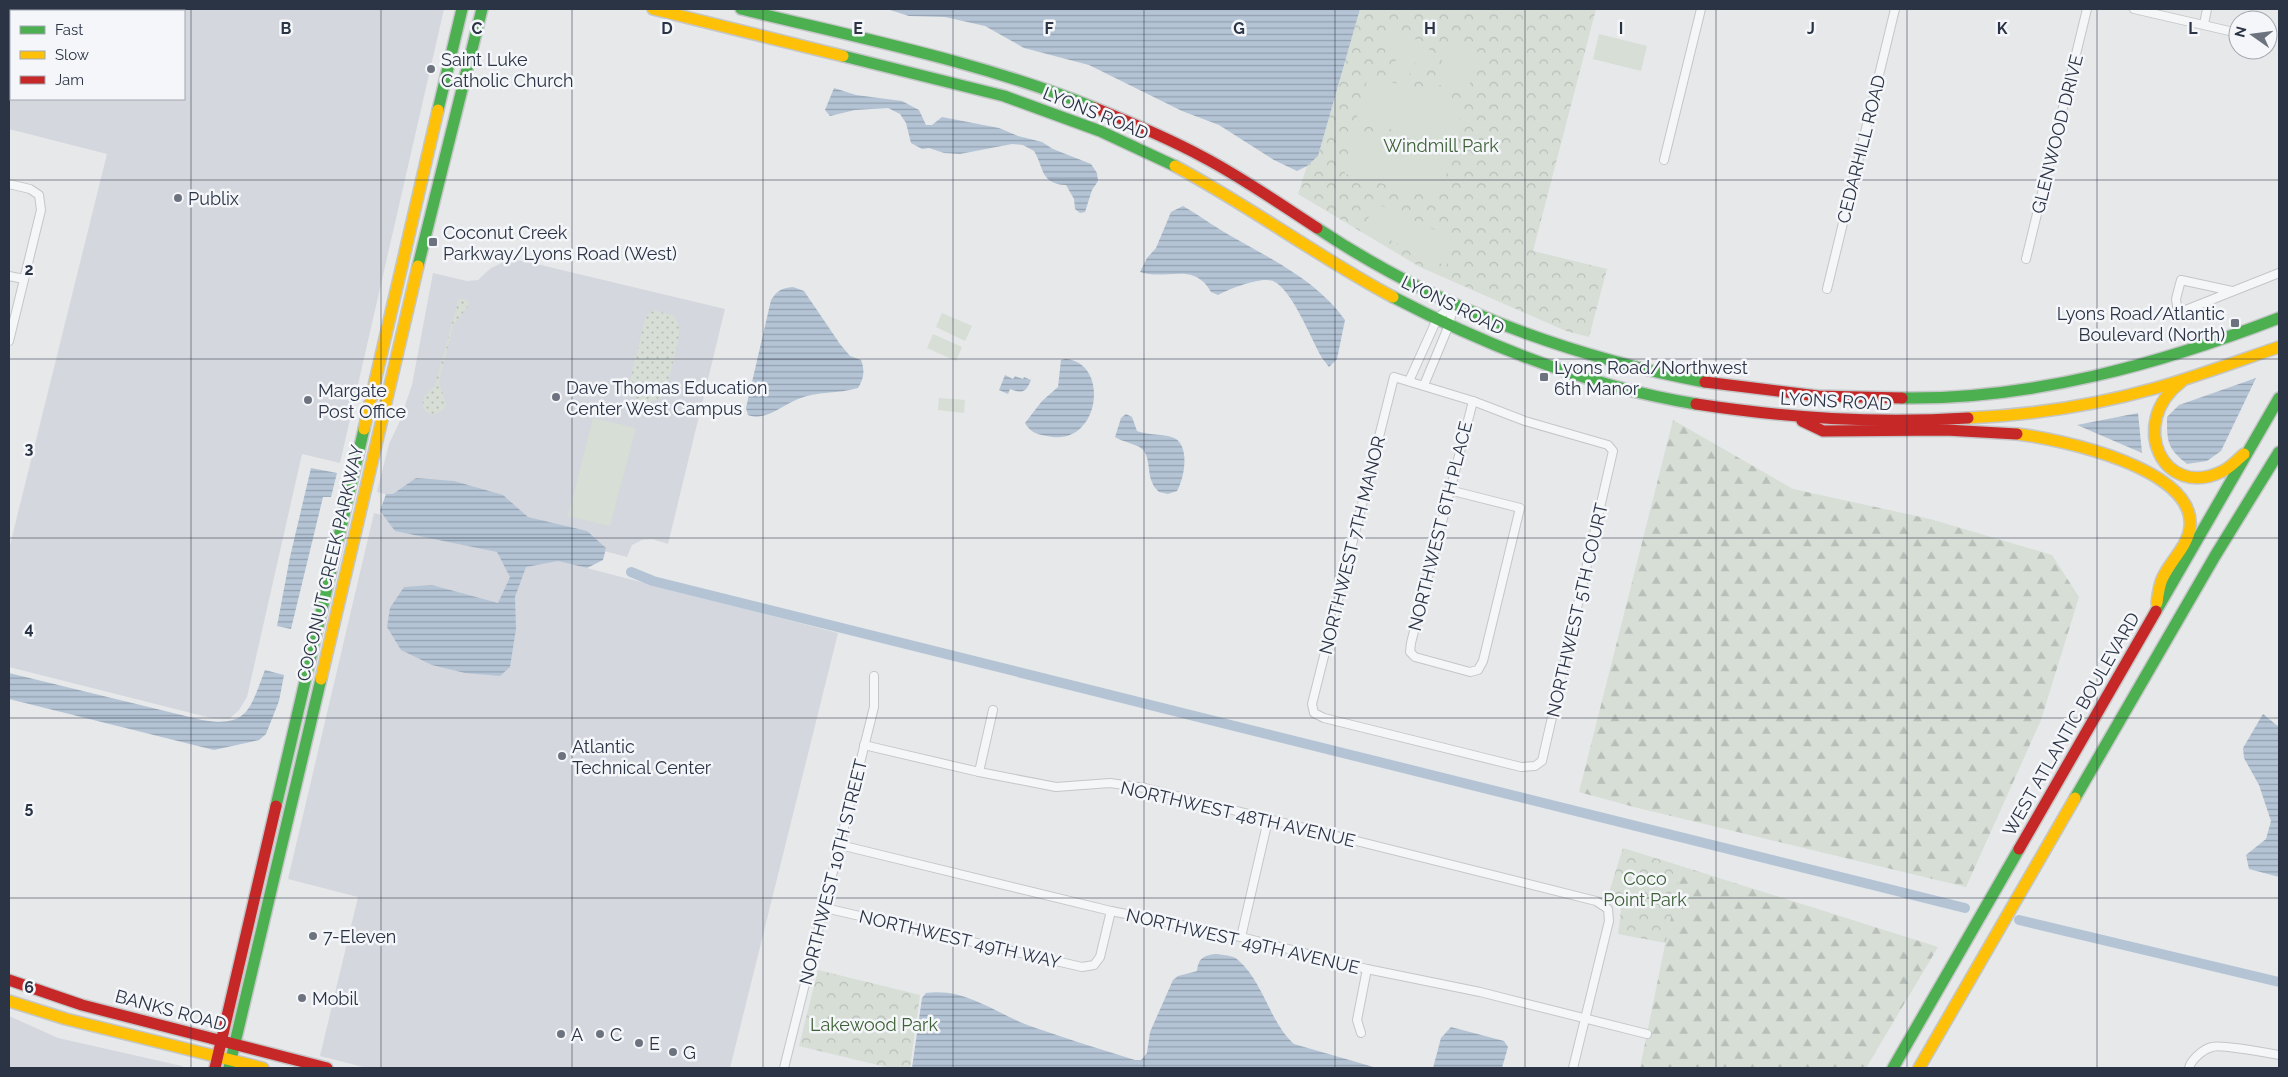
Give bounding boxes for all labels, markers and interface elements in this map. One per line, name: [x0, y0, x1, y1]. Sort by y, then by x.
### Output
legend: [10, 10, 185, 100]
north arrow: [2228, 10, 2278, 60]
text: B: [281, 19, 292, 38]
text: C: [472, 19, 483, 38]
text: D: [661, 19, 673, 38]
text: E: [853, 19, 863, 38]
text: F: [1044, 19, 1054, 38]
text: G: [1233, 19, 1245, 38]
text: H: [1424, 19, 1436, 38]
text: I: [1619, 19, 1623, 38]
text: J: [1807, 19, 1815, 38]
text: K: [1997, 19, 2008, 38]
text: L: [2188, 19, 2198, 38]
text: Fast: [55, 21, 83, 39]
text: N: [2231, 25, 2249, 39]
text: Slow: [55, 46, 89, 64]
place label: Saint Luke Catholic Church: [441, 49, 574, 91]
street label: GLENWOOD DRIVE: [2027, 52, 2087, 216]
marker: Saint Luke Catholic Church: [425, 63, 437, 75]
text: Jam: [55, 71, 84, 89]
street label: CEDARHILL ROAD: [1832, 72, 1890, 225]
street label: LYONS ROAD: [1040, 82, 1152, 144]
park label: Windmill Park: [1383, 135, 1499, 156]
place label: Publix: [188, 188, 239, 209]
marker: Publix: [172, 192, 184, 204]
place label: Coconut Creek Parkway/Lyons Road (West): [443, 222, 677, 264]
marker: Coconut Creek Parkway/Lyons Road (West): [427, 236, 439, 248]
text: 2: [24, 260, 34, 279]
street label: LYONS ROAD: [1398, 271, 1508, 339]
place label: Lyons Road/Atlantic Boulevard (North): [2057, 303, 2225, 345]
marker: Lyons Road/Atlantic Boulevard (North): [2229, 317, 2241, 329]
place label: Lyons Road/Northwest 6th Manor: [1554, 357, 1748, 399]
marker: Lyons Road/Northwest 6th Manor: [1538, 371, 1550, 383]
place label: Dave Thomas Education Center West Campus: [566, 377, 767, 419]
place label: Margate Post Office: [318, 380, 407, 422]
street label: LYONS ROAD: [1779, 388, 1893, 414]
marker: Dave Thomas Education Center West Campus: [550, 391, 562, 403]
marker: Margate Post Office: [302, 394, 314, 406]
street label: NORTHWEST 6TH PLACE: [1404, 419, 1476, 633]
street label: NORTHWEST 7TH MANOR: [1315, 433, 1389, 656]
text: 3: [25, 439, 34, 458]
street label: COCONUT CREEK PARKWAY: [293, 442, 368, 683]
street label: NORTHWEST 5TH COURT: [1542, 501, 1612, 719]
street label: WEST ATLANTIC BOULEVARD: [1998, 608, 2144, 839]
text: 4: [24, 619, 34, 638]
place label: Atlantic Technical Center: [572, 736, 712, 778]
marker: Atlantic Technical Center: [556, 750, 568, 762]
street label: NORTHWEST 10TH STREET: [795, 757, 871, 987]
street label: NORTHWEST 48TH AVENUE: [1119, 777, 1358, 851]
text: 5: [25, 798, 34, 817]
park label: Coco Point Park: [1603, 868, 1687, 910]
street label: NORTHWEST 49TH AVENUE: [1124, 904, 1362, 978]
street label: NORTHWEST 49TH WAY: [857, 906, 1063, 973]
place label: 7-Eleven: [323, 926, 396, 947]
marker: 7-Eleven: [307, 930, 319, 942]
text: 6: [24, 978, 34, 997]
street label: BANKS ROAD: [113, 985, 229, 1035]
place label: Mobil: [312, 988, 358, 1009]
marker: Mobil: [296, 992, 308, 1004]
park label: Lakewood Park: [810, 1014, 938, 1035]
place label: A: [571, 1024, 583, 1045]
place label: C: [610, 1024, 622, 1045]
marker: A: [555, 1028, 567, 1040]
marker: C: [594, 1028, 606, 1040]
place label: E: [649, 1033, 660, 1054]
marker: E: [633, 1037, 645, 1049]
place label: G: [683, 1042, 696, 1063]
marker: G: [667, 1046, 679, 1058]

